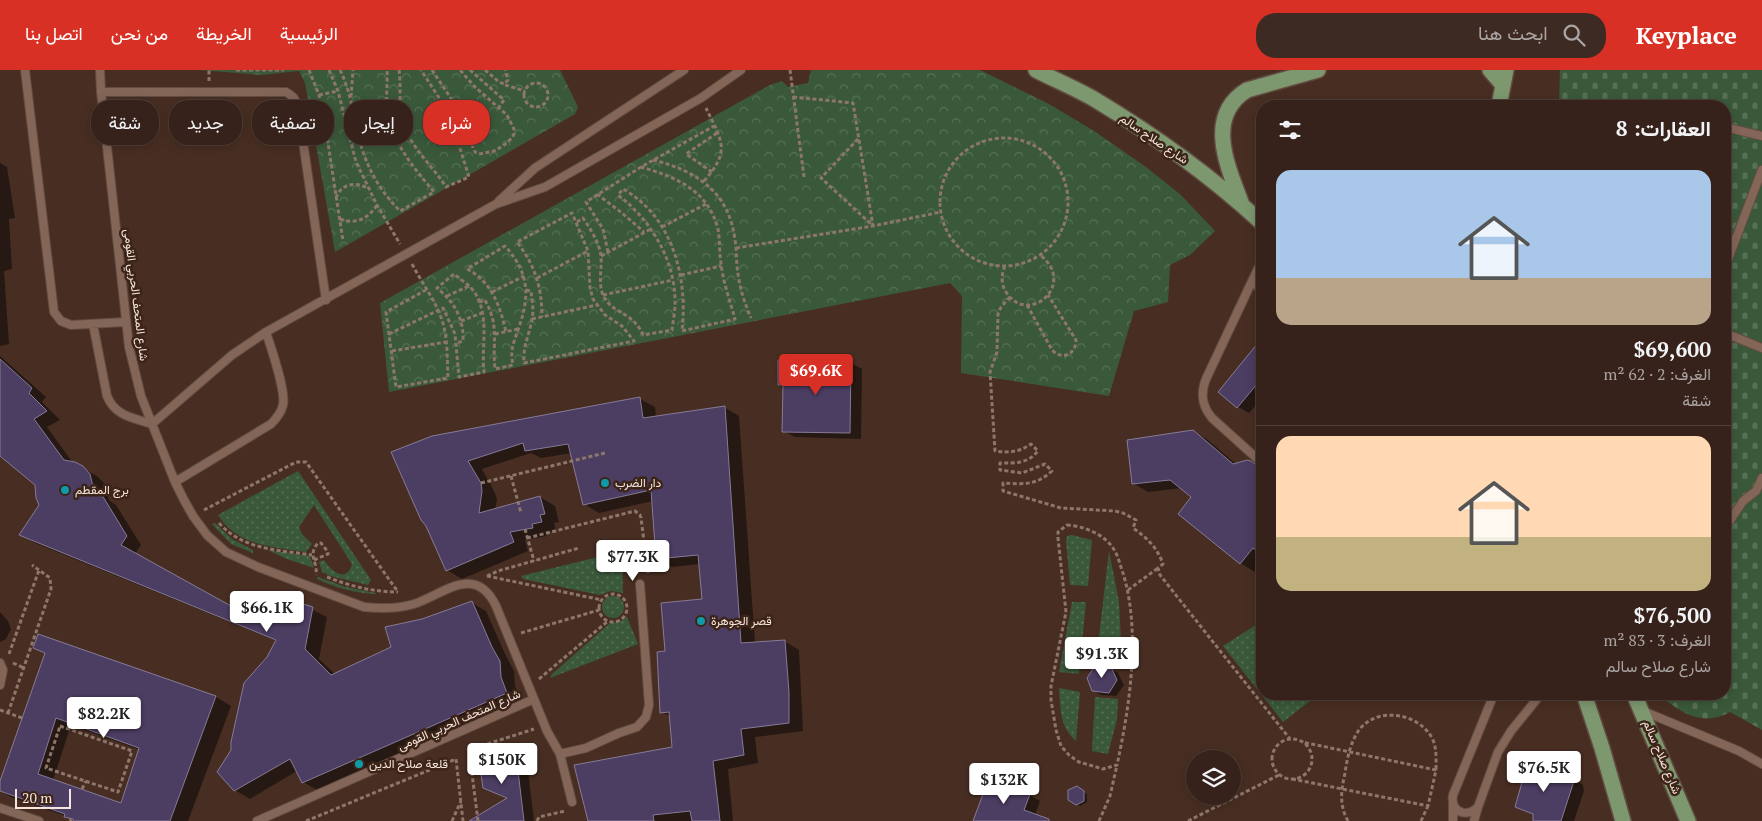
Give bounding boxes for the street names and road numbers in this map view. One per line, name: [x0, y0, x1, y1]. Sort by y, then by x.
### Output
street label: شارع صلاح سالم: [1116, 110, 1191, 169]
street label: شارع المتحف الحربي القومى: [118, 228, 152, 362]
street label: شارع المتحف الحربي القومى: [395, 686, 524, 756]
street label: شارع صلاح سالم: [1638, 718, 1685, 797]

